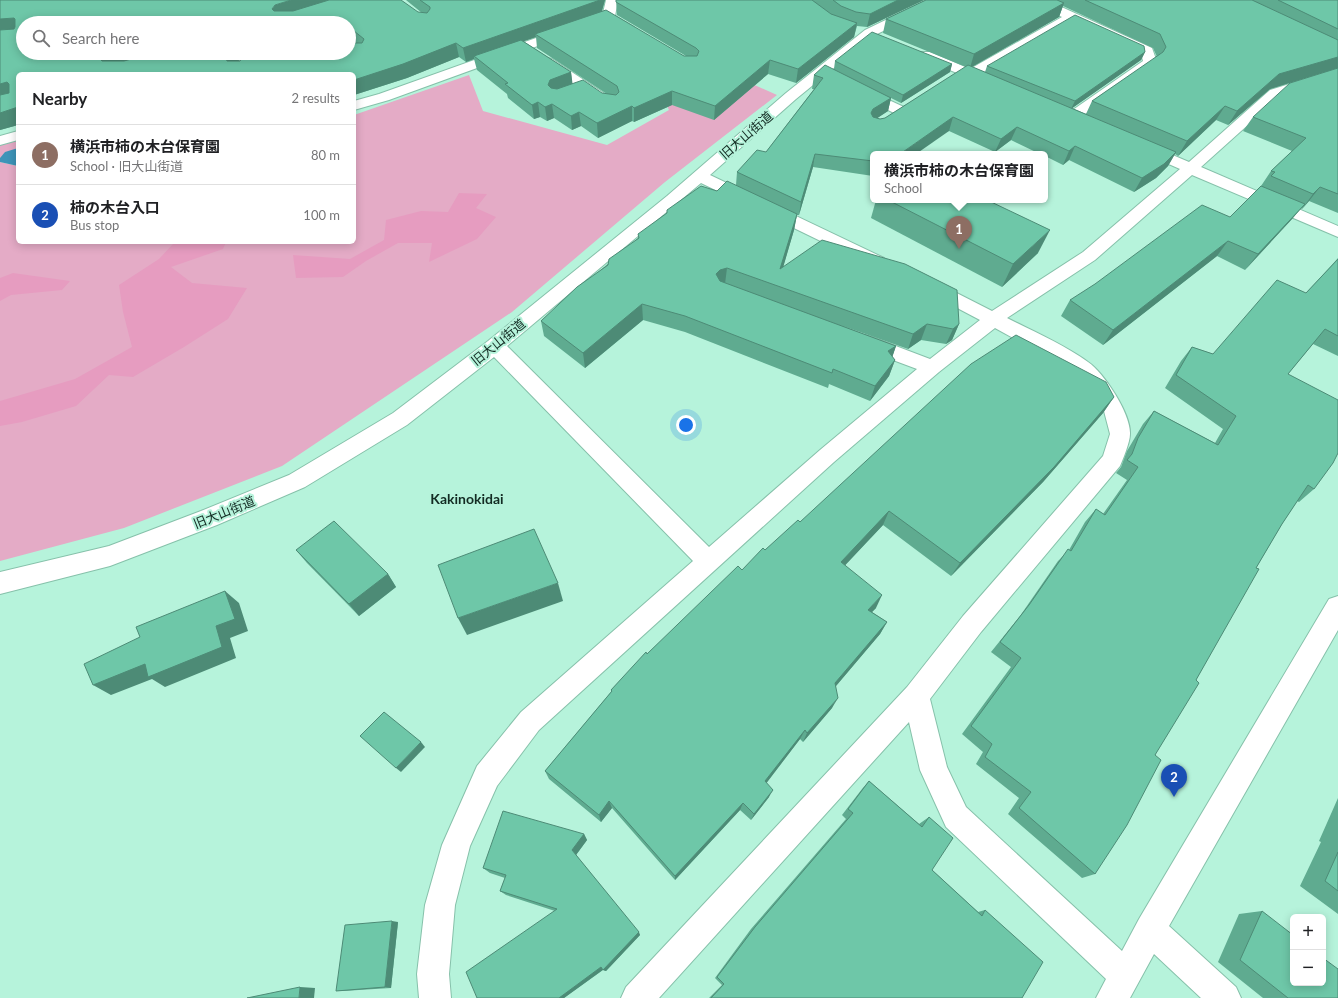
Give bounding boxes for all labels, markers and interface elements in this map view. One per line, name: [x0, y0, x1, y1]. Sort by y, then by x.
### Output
search box: [16, 16, 356, 60]
icon: search: [30, 27, 52, 49]
text: Search here: [62, 29, 139, 47]
text: Nearby: [32, 88, 87, 109]
text: 2 results: [292, 90, 340, 106]
street label: 旧大山街道: [716, 108, 776, 162]
text: 横浜市柿の木台保育園: [70, 137, 220, 155]
text: 1: [41, 147, 49, 163]
text: 80 m: [311, 147, 340, 163]
popup: [870, 151, 1048, 203]
text: School · 旧大山街道: [70, 158, 183, 174]
text: 横浜市柿の木台保育園: [884, 161, 1034, 179]
text: School: [884, 180, 922, 196]
text: 柿の木台入口: [70, 198, 160, 216]
text: 2: [41, 207, 49, 223]
text: 100 m: [303, 207, 340, 223]
pin: 1: [946, 216, 972, 249]
text: Bus stop: [70, 217, 119, 233]
street label: 旧大山街道: [468, 315, 528, 369]
your location: [676, 415, 696, 435]
district label: Kakinokidai: [430, 490, 504, 507]
street label: 旧大山街道: [191, 492, 257, 532]
pin: 2: [1161, 764, 1187, 797]
map controls: [1290, 914, 1326, 986]
button: +: [1290, 914, 1326, 950]
button: −: [1290, 950, 1326, 986]

